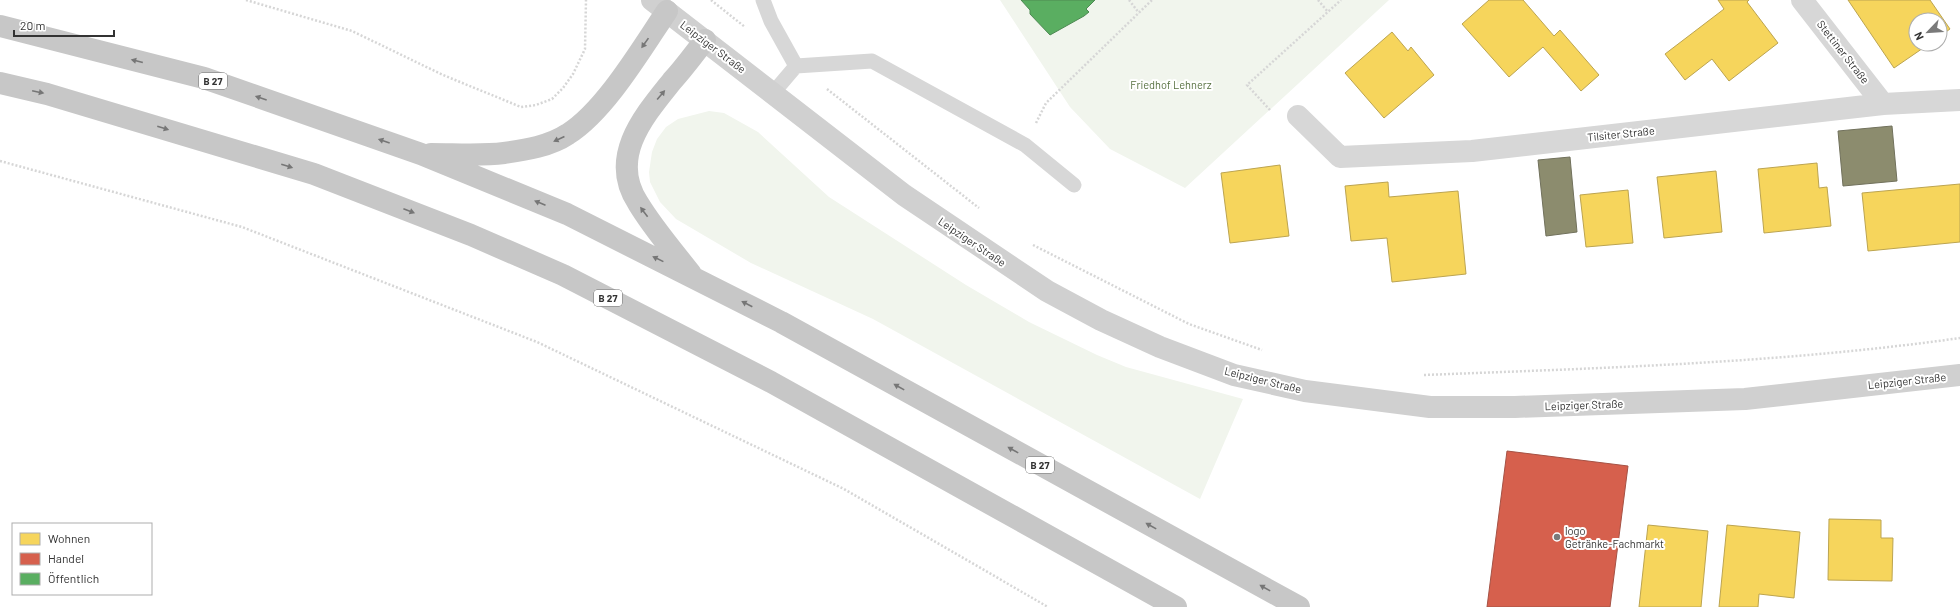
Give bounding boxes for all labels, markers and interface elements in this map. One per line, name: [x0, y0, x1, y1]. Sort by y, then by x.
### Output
scale bar: [14, 12, 114, 38]
north arrow: [1908, 12, 1948, 52]
street label: Stettiner Straße: [1815, 17, 1872, 86]
text: 20 m: [20, 18, 46, 32]
street label: Leipziger Straße: [678, 18, 749, 76]
text: N: [1911, 30, 1926, 43]
one-way arrow: [641, 38, 649, 49]
one-way arrow: [130, 58, 142, 64]
road number: B 27: [199, 73, 227, 89]
park label: Friedhof Lehnerz: [1130, 78, 1212, 91]
one-way arrow: [32, 89, 44, 95]
one-way arrow: [656, 90, 665, 101]
one-way arrow: [255, 95, 267, 101]
street label: Tilsiter Straße: [1587, 123, 1655, 143]
one-way arrow: [157, 125, 169, 131]
one-way arrow: [553, 136, 564, 142]
one-way arrow: [377, 138, 389, 144]
one-way arrow: [282, 163, 294, 169]
one-way arrow: [534, 200, 546, 206]
one-way arrow: [640, 206, 648, 217]
one-way arrow: [404, 208, 415, 214]
street label: Leipziger Straße: [936, 214, 1009, 269]
one-way arrow: [652, 256, 663, 262]
road number: B 27: [594, 290, 622, 306]
one-way arrow: [741, 301, 752, 307]
street label: Leipziger Straße: [1223, 364, 1303, 395]
street label: Leipziger Straße: [1867, 370, 1947, 391]
one-way arrow: [893, 383, 905, 390]
street label: Leipziger Straße: [1544, 397, 1624, 412]
one-way arrow: [1007, 446, 1019, 453]
road number: B 27: [1026, 457, 1054, 473]
one-way arrow: [1145, 522, 1157, 529]
legend: [12, 523, 152, 595]
place label: logo Getränke-Fachmarkt: [1565, 524, 1664, 550]
text: Wohnen: [48, 531, 90, 545]
marker: logo Getränke-Fachmarkt: [1552, 532, 1562, 542]
text: Handel: [48, 551, 84, 565]
text: Öffentlich: [48, 571, 99, 585]
one-way arrow: [1259, 585, 1271, 592]

